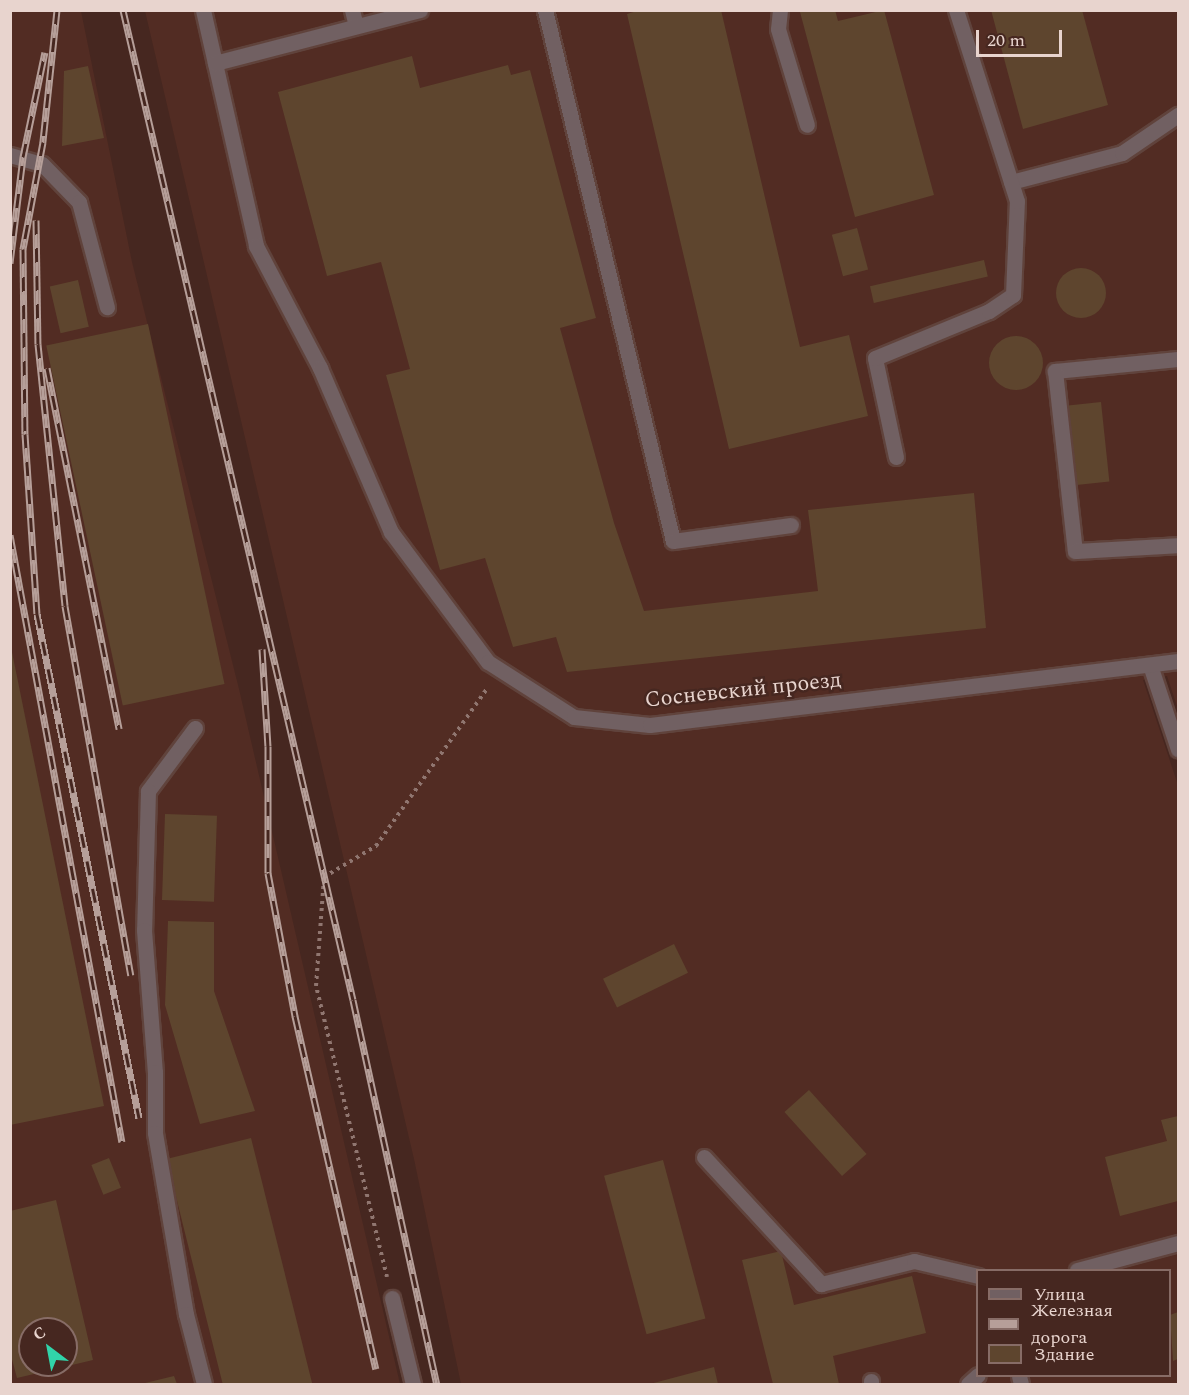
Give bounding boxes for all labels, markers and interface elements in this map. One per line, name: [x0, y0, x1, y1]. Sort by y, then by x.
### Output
scale bar: [979, 18, 1064, 56]
text: 20 m: [987, 27, 1025, 54]
street label: Сосневский проезд: [643, 667, 843, 713]
legend: [976, 1269, 1171, 1377]
text: Улица: [1034, 1281, 1085, 1308]
text: Железная дорога: [1031, 1297, 1113, 1351]
north arrow: [18, 1317, 78, 1377]
text: С: [28, 1320, 51, 1347]
text: Здание: [1034, 1341, 1094, 1368]

